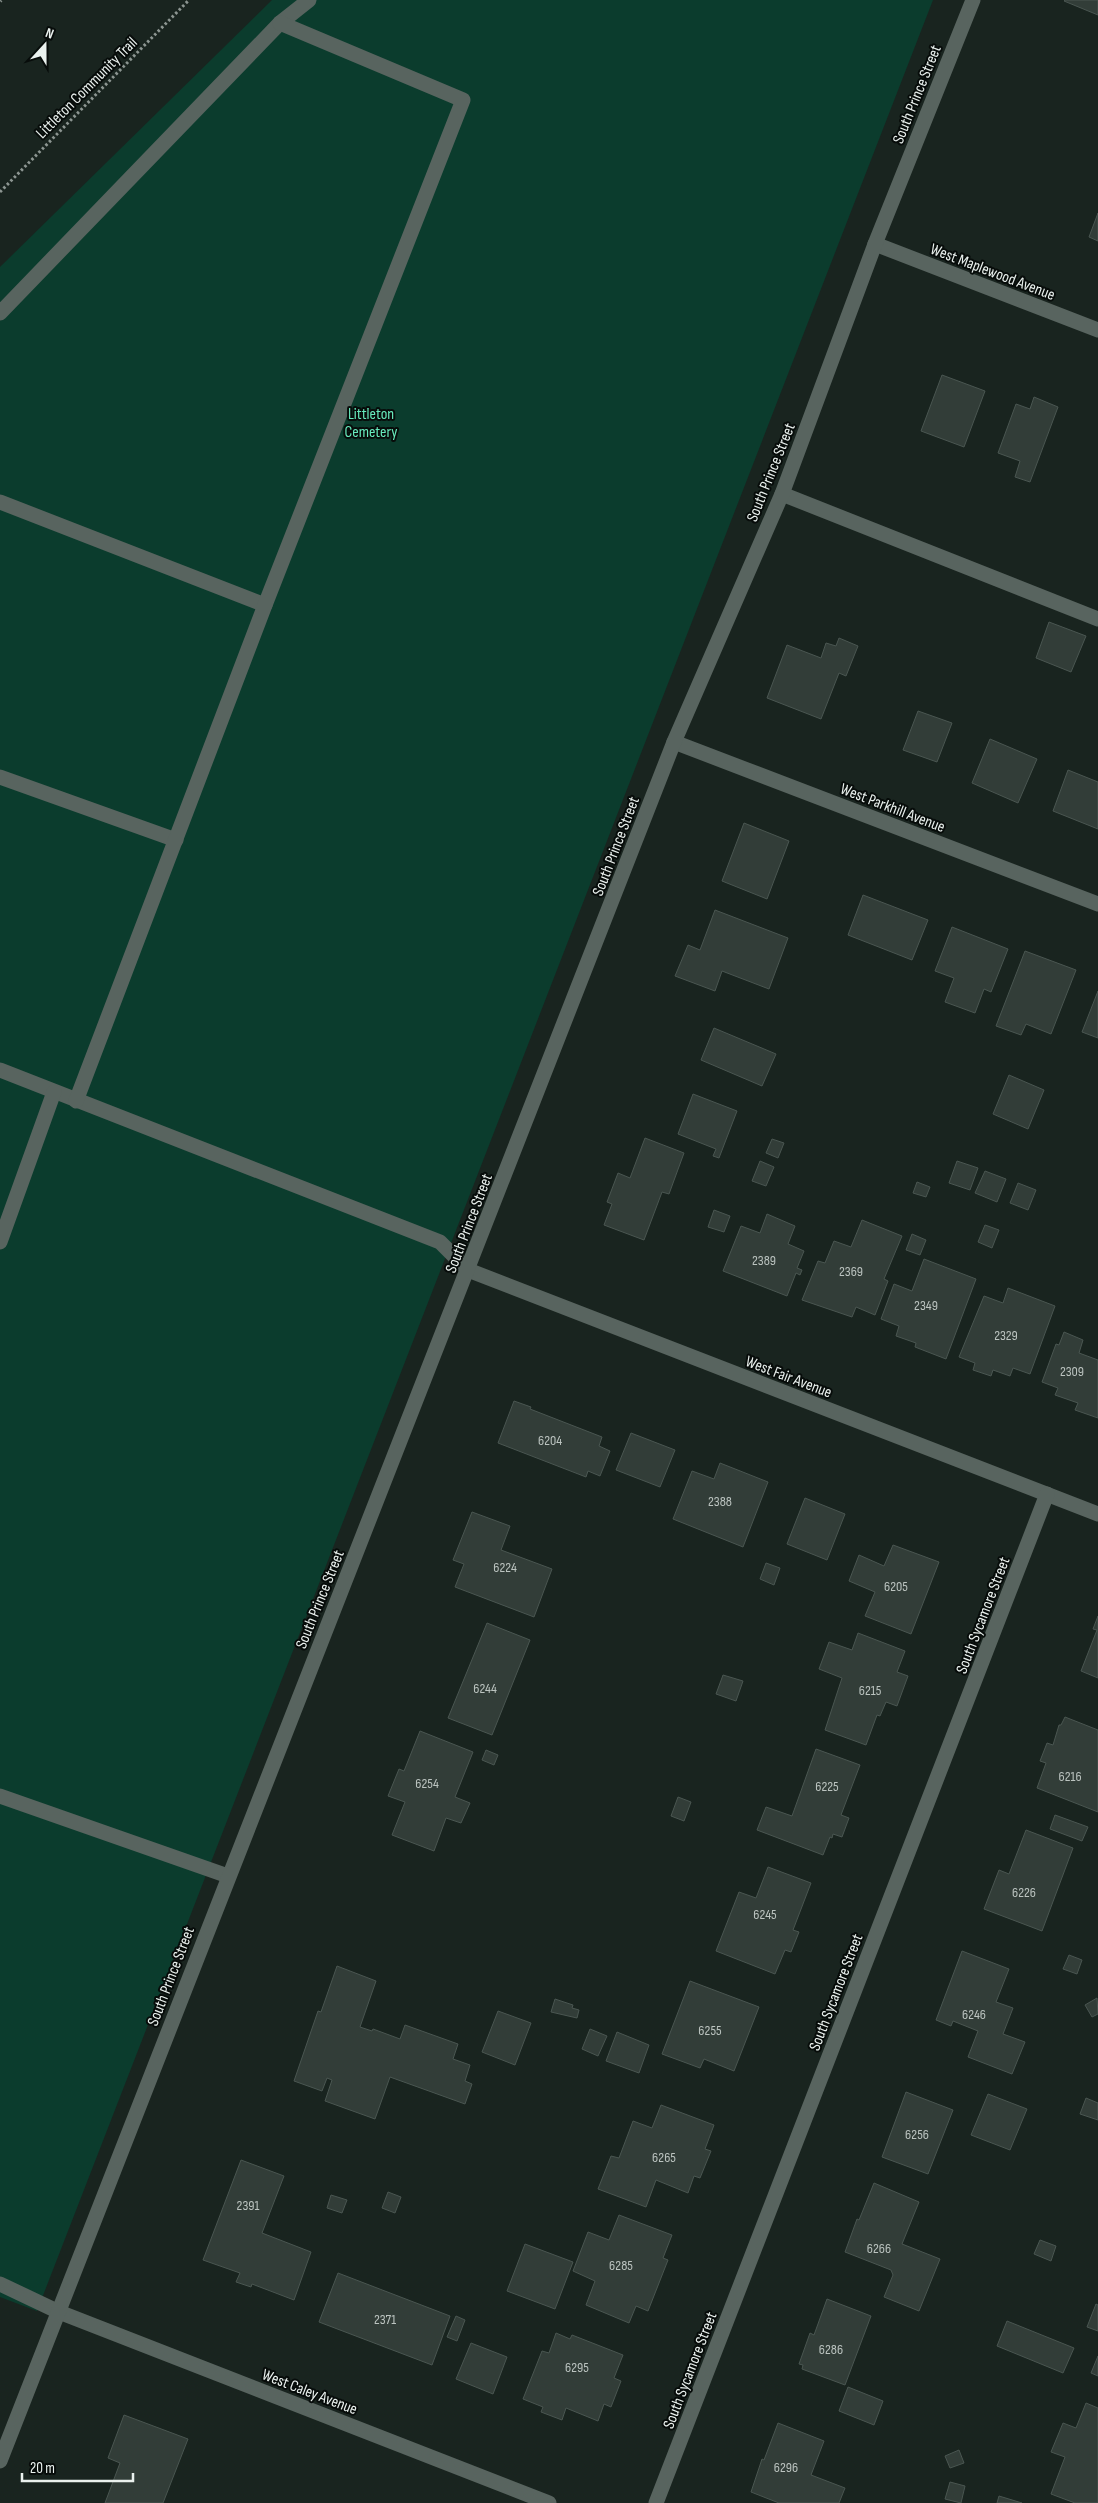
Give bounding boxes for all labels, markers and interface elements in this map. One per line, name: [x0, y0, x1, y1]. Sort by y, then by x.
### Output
north arrow: [20, 20, 70, 70]
text: N: [43, 24, 56, 43]
street label: Littleton Community Trail: [32, 33, 142, 143]
street label: South Prince Street: [889, 42, 946, 147]
street label: West Maplewood Avenue: [927, 240, 1057, 305]
park label: Littleton Cemetery: [345, 405, 397, 442]
street label: South Prince Street: [743, 420, 800, 525]
street label: West Parkhill Avenue: [837, 780, 947, 837]
street label: South Prince Street: [589, 794, 644, 899]
street label: South Prince Street: [442, 1171, 497, 1276]
house number: 2389: [752, 1252, 776, 1269]
house number: 2369: [839, 1263, 863, 1280]
house number: 2349: [914, 1297, 938, 1314]
house number: 2329: [994, 1327, 1018, 1344]
street label: West Fair Avenue: [743, 1352, 834, 1403]
house number: 2309: [1060, 1363, 1084, 1380]
house number: 6204: [538, 1432, 562, 1449]
house number: 2388: [708, 1493, 732, 1510]
street label: South Prince Street: [292, 1547, 349, 1652]
street label: South Sycamore Street: [952, 1554, 1014, 1677]
house number: 6224: [493, 1559, 517, 1576]
house number: 6205: [884, 1578, 908, 1595]
house number: 6244: [473, 1680, 497, 1697]
house number: 6215: [859, 1682, 882, 1699]
house number: 6216: [1058, 1768, 1082, 1785]
house number: 6254: [415, 1775, 439, 1792]
house number: 6225: [815, 1778, 839, 1795]
house number: 6226: [1012, 1884, 1036, 1901]
house number: 6245: [753, 1906, 777, 1923]
street label: South Prince Street: [144, 1924, 199, 2029]
street label: South Sycamore Street: [805, 1931, 867, 2054]
house number: 6246: [962, 2006, 986, 2023]
house number: 6255: [698, 2022, 722, 2039]
house number: 6256: [905, 2126, 929, 2143]
house number: 6265: [652, 2149, 676, 2166]
house number: 2391: [237, 2197, 259, 2214]
house number: 6266: [867, 2240, 891, 2257]
house number: 6285: [609, 2257, 633, 2274]
street label: South Sycamore Street: [659, 2309, 721, 2432]
house number: 2371: [374, 2311, 396, 2328]
house number: 6286: [819, 2341, 843, 2358]
house number: 6295: [565, 2359, 589, 2376]
street label: West Caley Avenue: [259, 2366, 360, 2419]
scale bar: [22, 2450, 134, 2482]
text: 20 m: [30, 2459, 55, 2478]
house number: 6296: [774, 2459, 798, 2476]

